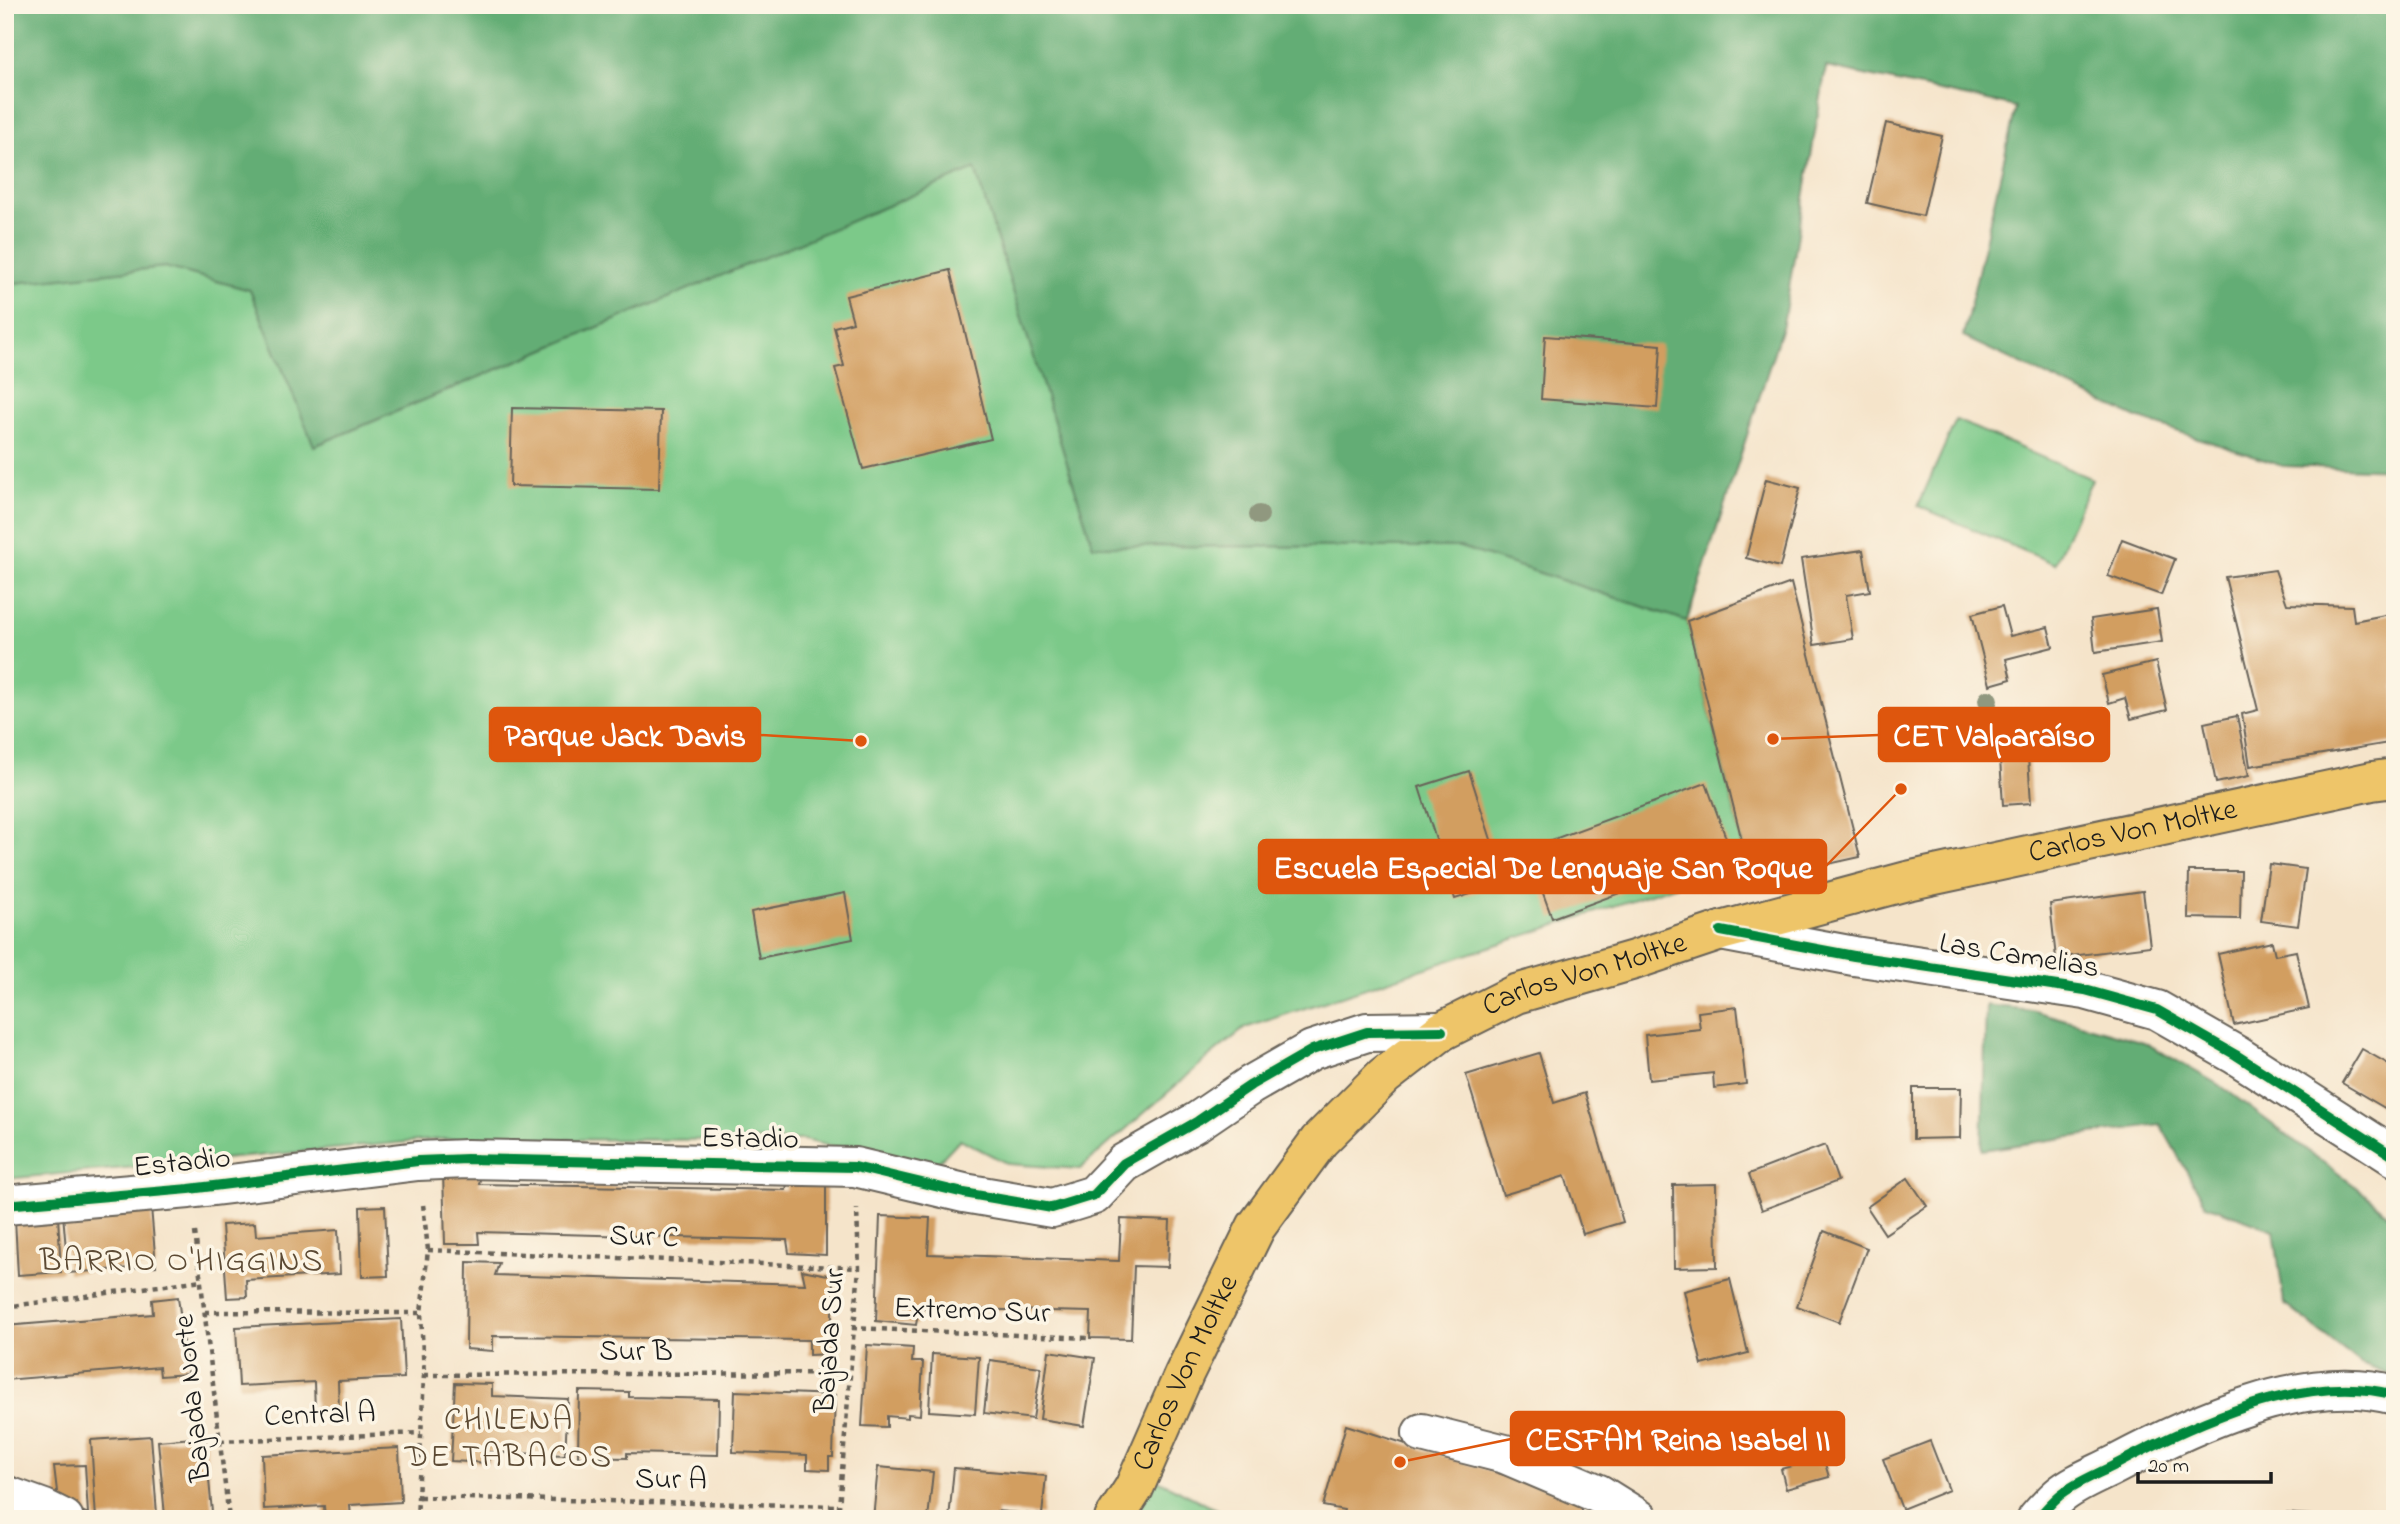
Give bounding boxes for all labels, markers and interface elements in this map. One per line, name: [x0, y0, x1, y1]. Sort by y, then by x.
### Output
callout: Parque Jack Davis: [490, 708, 760, 761]
callout: CET Valparaíso: [1879, 708, 2109, 761]
text: Parque Jack Davis: [504, 715, 746, 762]
text: CET Valparaíso: [1893, 715, 2095, 762]
street label: Carlos Von Moltke: [2025, 788, 2242, 876]
callout: Escuela Especial De Lenguaje San Roque: [1259, 840, 1826, 893]
text: Escuela Especial De Lenguaje San Roque: [1273, 847, 1814, 895]
street label: Carlos Von Moltke: [1475, 922, 1693, 1029]
street label: Las Camelias: [1936, 923, 2102, 991]
street label: Estadio: [701, 1117, 799, 1163]
street label: Estadio: [131, 1137, 233, 1191]
street label: Sur C: [608, 1215, 680, 1261]
district label: BARRIO O'HIGGINS: [39, 1239, 324, 1286]
street label: Bajada Sur: [804, 1267, 858, 1416]
street label: Carlos Von Moltke: [1122, 1267, 1251, 1478]
street label: Extremo Sur: [893, 1287, 1052, 1337]
street label: Bajada Norte: [163, 1312, 225, 1485]
street label: Sur B: [599, 1331, 673, 1375]
street label: Central A: [264, 1392, 376, 1440]
district label: CHILENA DE TABACOS: [404, 1398, 613, 1482]
callout: CESFAM Reina Isabel II: [1511, 1412, 1844, 1465]
text: CESFAM Reina Isabel II: [1526, 1419, 1830, 1466]
scale bar: [2138, 1440, 2270, 1484]
text: 20 m: [2148, 1452, 2189, 1482]
street label: Sur A: [635, 1458, 707, 1504]

